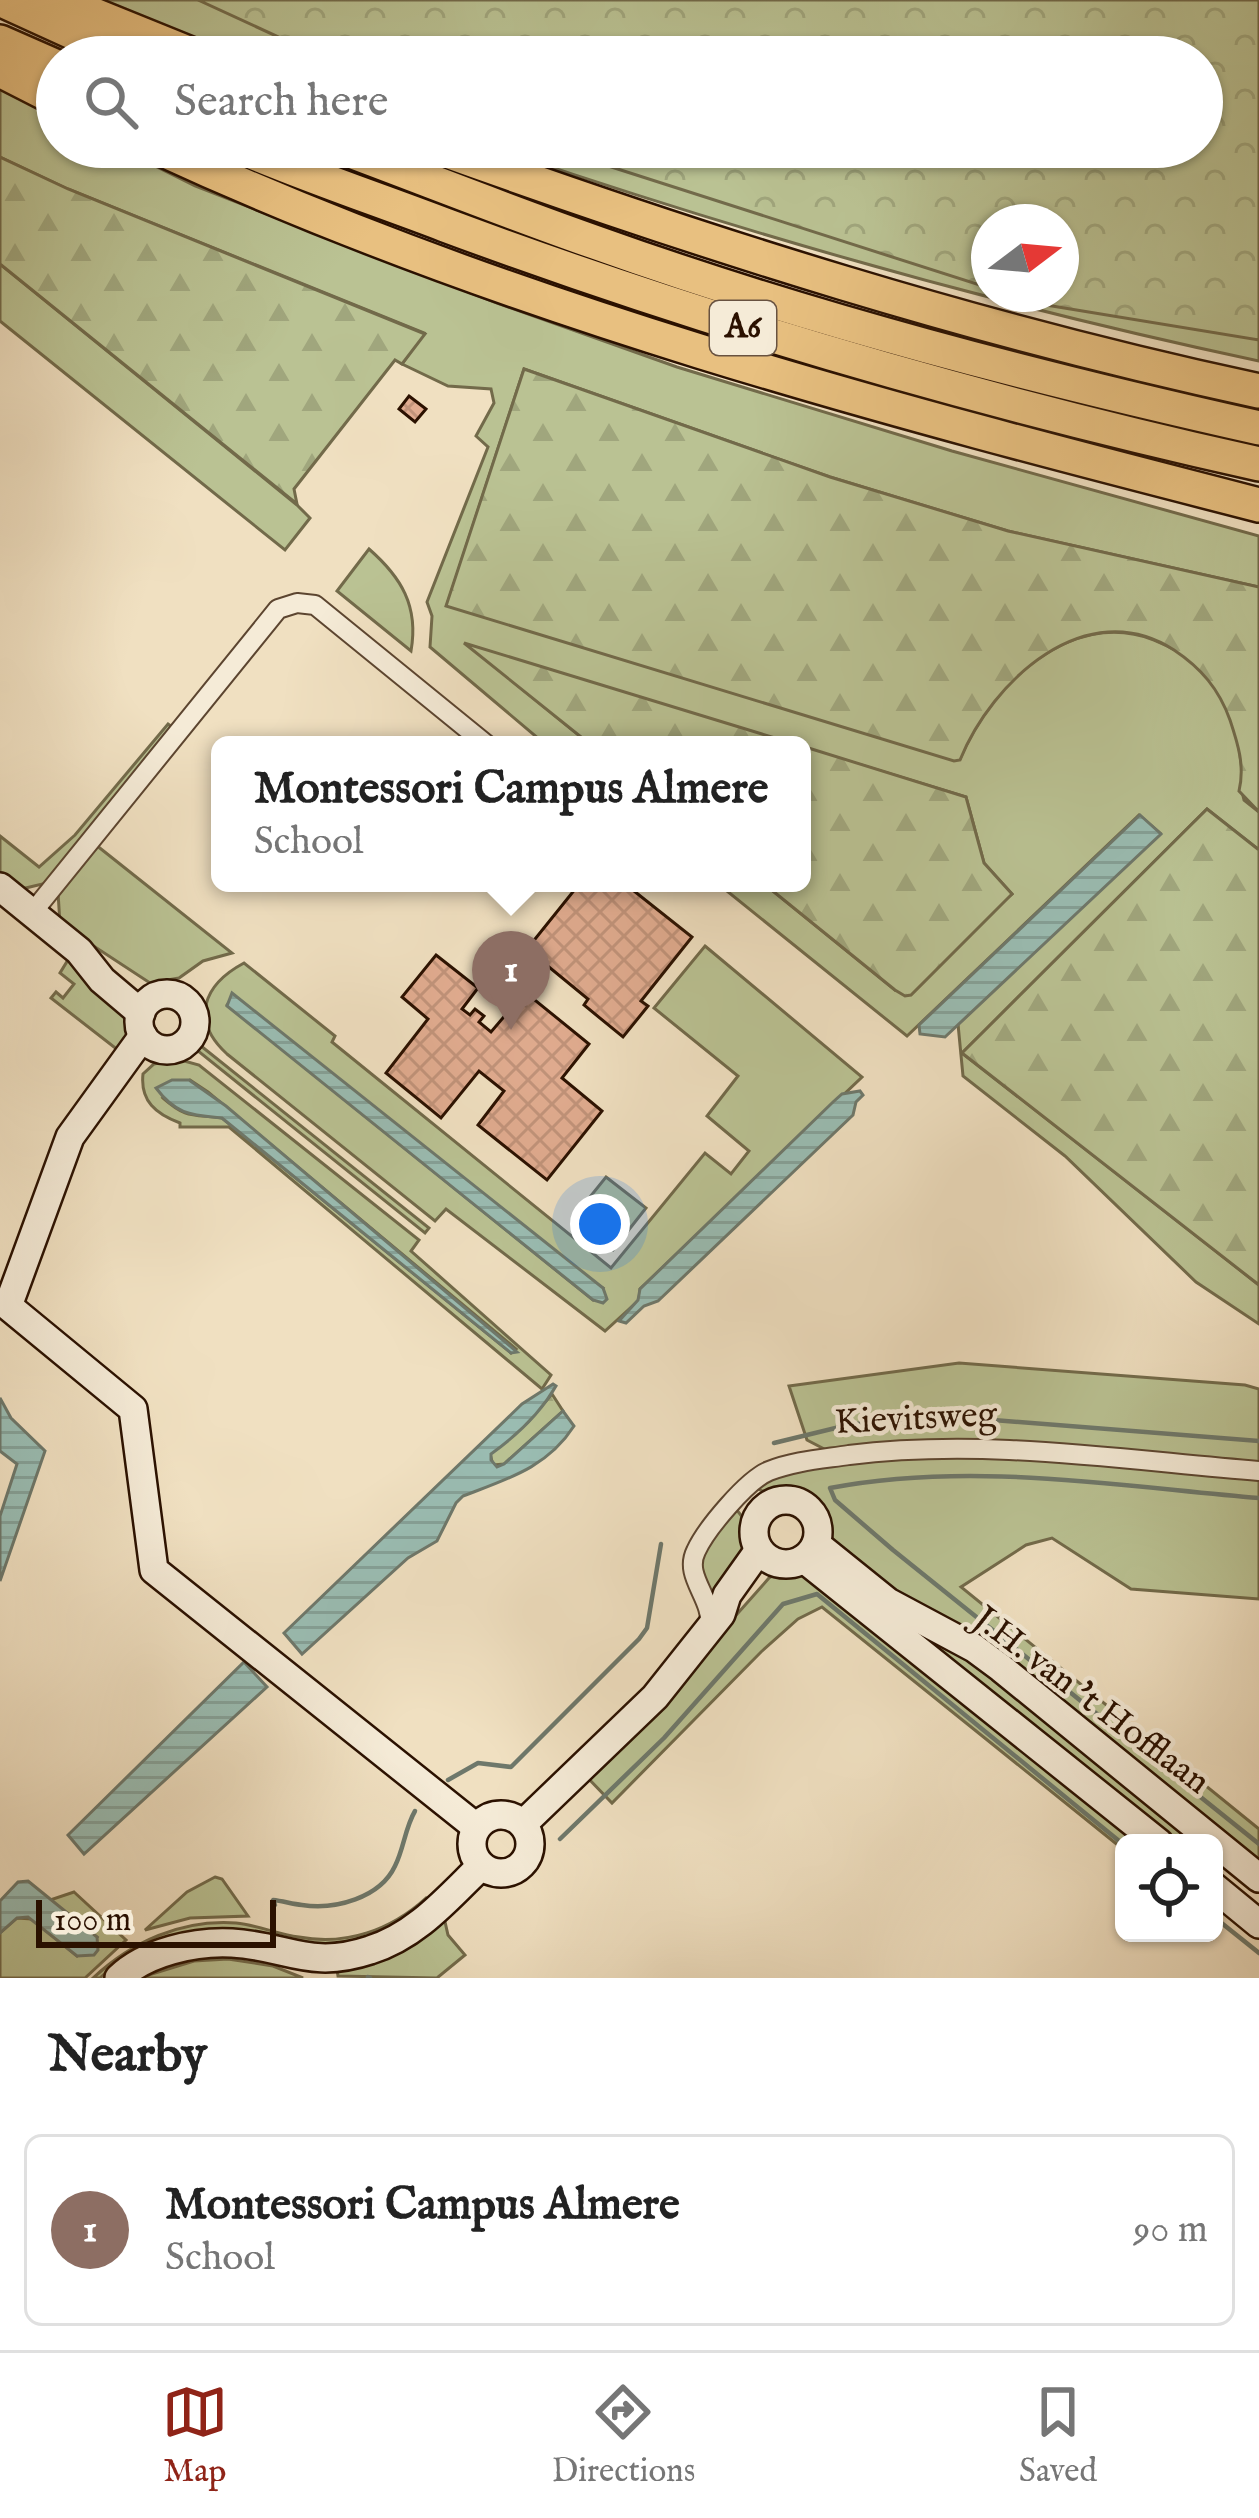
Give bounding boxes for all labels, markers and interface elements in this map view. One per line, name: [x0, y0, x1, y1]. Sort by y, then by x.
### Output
search box: [36, 36, 1223, 168]
icon: search: [78, 69, 144, 135]
text: Search here: [174, 74, 388, 131]
north arrow: [971, 204, 1079, 312]
road number: A6: [710, 301, 776, 355]
popup: [211, 736, 811, 892]
text: Montessori Campus Almere: [254, 761, 768, 818]
text: School: [254, 818, 364, 867]
pin: 1: [472, 931, 550, 1030]
your location: [570, 1194, 630, 1254]
street label: Kievitsweg: [834, 1392, 999, 1446]
street label: J.H. van 't Hofflaan: [960, 1595, 1219, 1805]
map controls: [1115, 1834, 1223, 1942]
button: locate: [1115, 1834, 1223, 1942]
scale bar: [36, 1894, 276, 1947]
text: 100 m: [54, 1900, 131, 1942]
text: Nearby: [48, 2024, 207, 2089]
text: Montessori Campus Almere: [165, 2177, 680, 2234]
text: 1: [83, 2206, 97, 2255]
text: 90 m: [1133, 2206, 1208, 2255]
text: School: [165, 2234, 275, 2283]
tab: Map: [162, 2379, 228, 2493]
tab: Directions: [552, 2379, 695, 2493]
tab: Saved: [1019, 2379, 1097, 2493]

